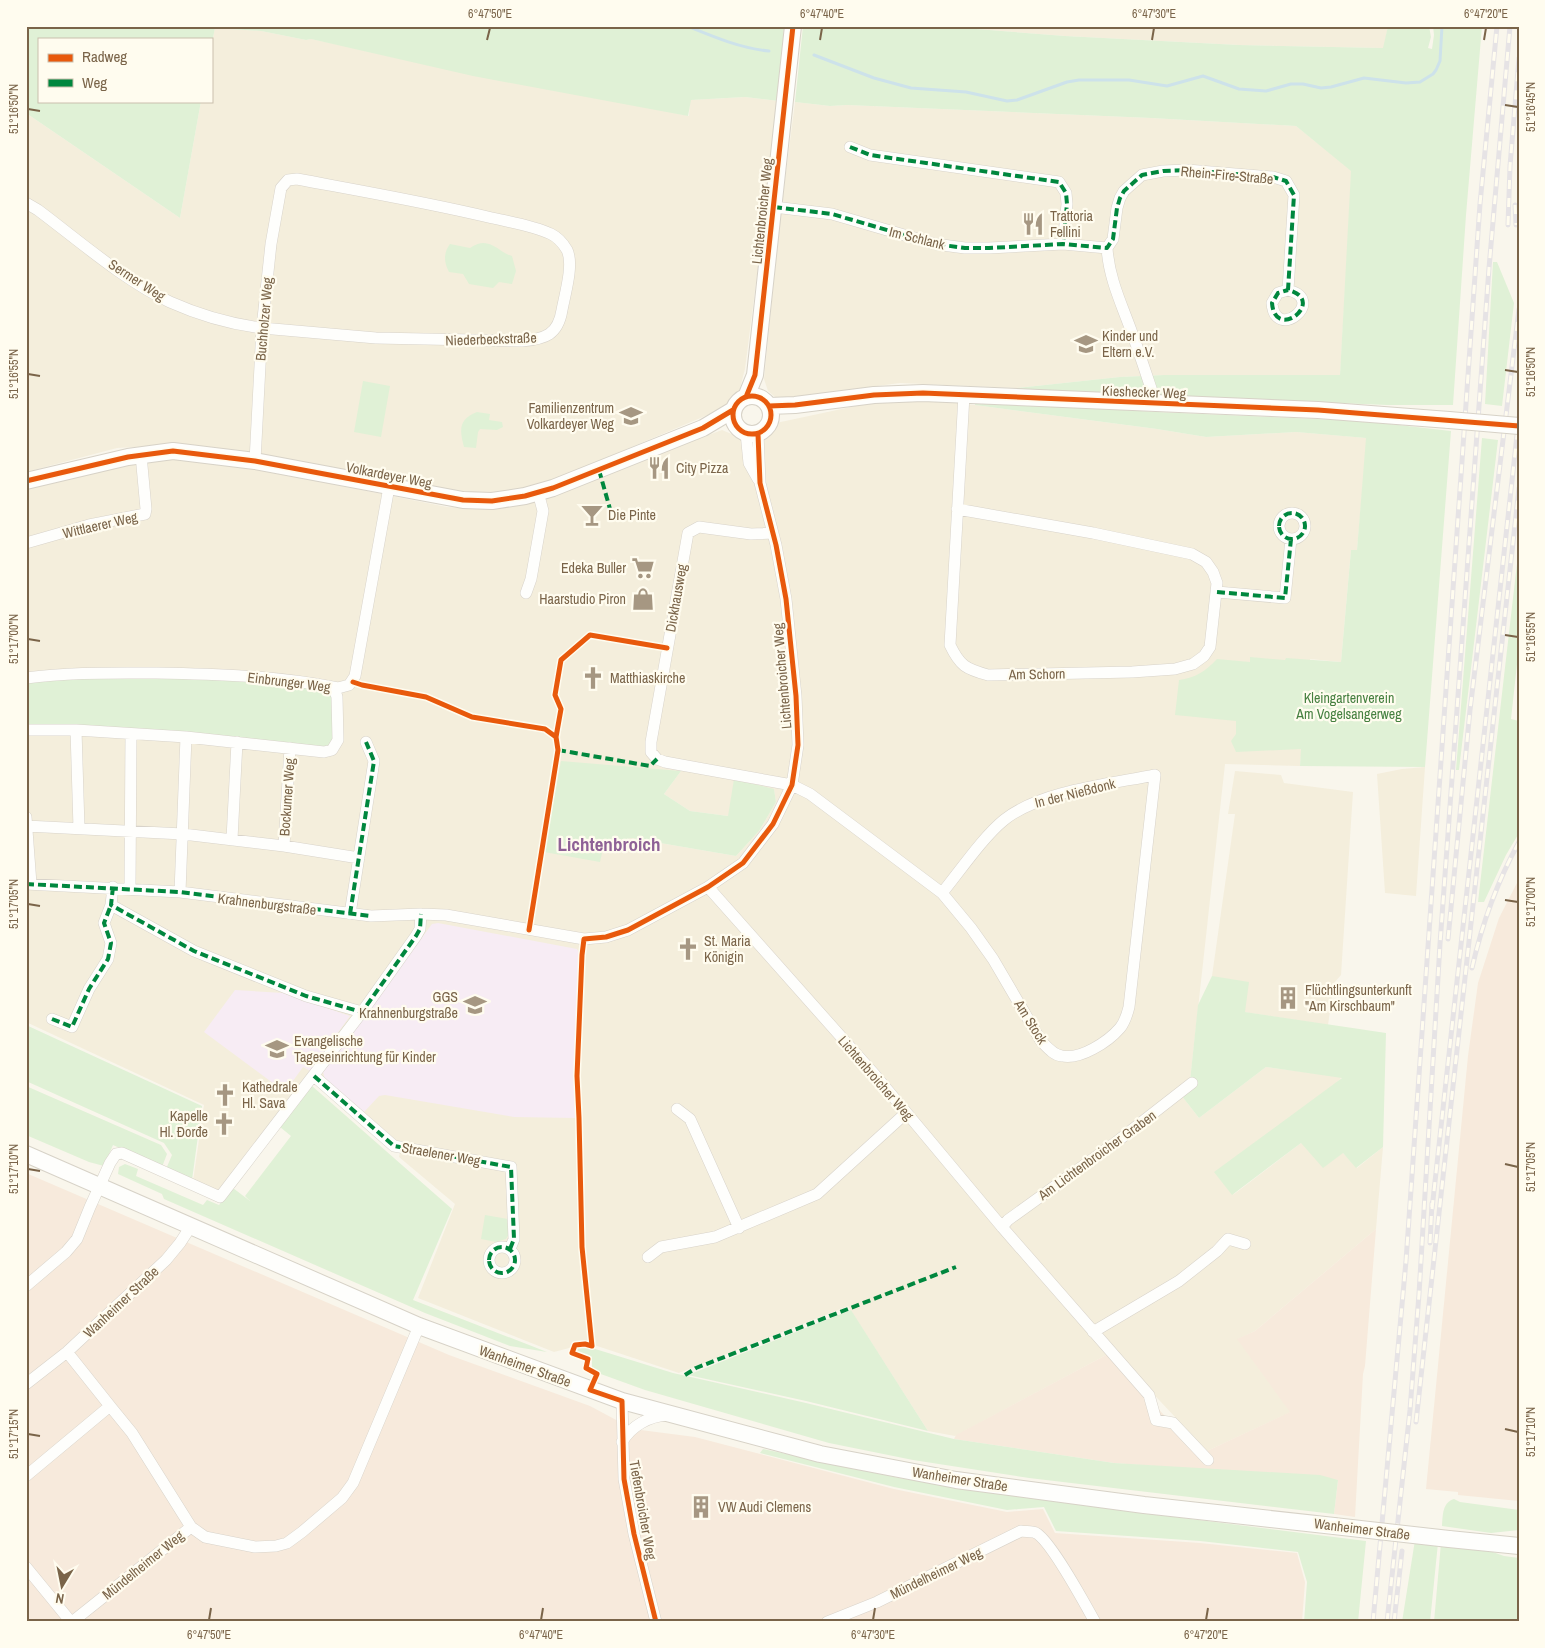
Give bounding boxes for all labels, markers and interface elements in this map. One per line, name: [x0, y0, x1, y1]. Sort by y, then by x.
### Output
text: 6°47'50"E: [468, 6, 512, 22]
text: 6°47'40"E: [800, 6, 844, 22]
text: 6°47'30"E: [1132, 6, 1176, 22]
text: 6°47'20"E: [1464, 6, 1508, 22]
legend: [38, 38, 212, 102]
text: Radweg: [82, 46, 127, 67]
text: Weg: [82, 72, 107, 93]
text: 51°16'45"N: [1523, 82, 1539, 132]
text: 51°16'50"N: [6, 84, 22, 134]
street label: Lichtenbroicher Weg: [747, 157, 777, 265]
street label: Rhein-Fire-Straße: [1180, 162, 1274, 188]
place label: Trattoria Fellini: [1050, 207, 1094, 241]
restaurant icon: Trattoria Fellini: [1020, 211, 1046, 237]
street label: Im Schlank: [887, 222, 947, 254]
street label: Sermer Weg: [105, 255, 169, 305]
street label: Buchholzer Weg: [251, 276, 277, 362]
place label: Kinder und Eltern e.V.: [1102, 327, 1158, 361]
street label: Niederbeckstraße: [445, 328, 537, 350]
school or university icon: Kinder und Eltern e.V.: [1073, 331, 1099, 357]
text: 51°16'50"N: [1523, 347, 1539, 397]
text: 51°16'55"N: [6, 349, 22, 399]
street label: Kieshecker Weg: [1102, 382, 1187, 402]
place label: Familienzentrum Volkardeyer Weg: [527, 399, 615, 433]
school or university icon: Familienzentrum Volkardeyer Weg: [618, 403, 644, 429]
restaurant icon: City Pizza: [646, 455, 672, 481]
street label: Volkardeyer Weg: [344, 458, 434, 492]
place label: City Pizza: [676, 459, 729, 477]
bar icon: Die Pinte: [579, 502, 605, 528]
place label: Die Pinte: [608, 506, 656, 524]
street label: Wittlaerer Weg: [61, 508, 140, 542]
supermarket icon: Edeka Buller: [630, 555, 656, 581]
place label: Edeka Buller: [561, 559, 626, 577]
street label: Dickhausweg: [661, 562, 691, 634]
shop icon: Haarstudio Piron: [630, 586, 656, 612]
place label: Haarstudio Piron: [539, 590, 626, 608]
text: 51°16'55"N: [1523, 612, 1539, 662]
text: 51°17'00"N: [6, 614, 22, 664]
street label: Lichtenbroicher Weg: [768, 622, 796, 730]
church icon: Matthiaskirche: [580, 665, 606, 691]
street label: Am Schorn: [1007, 665, 1066, 684]
street label: Einbrunger Weg: [247, 668, 332, 696]
place label: Matthiaskirche: [610, 669, 685, 687]
park label: Kleingartenverein Am Vogelsangerweg: [1295, 689, 1402, 723]
street label: Bockumer Weg: [275, 757, 299, 837]
street label: In der Nießdonk: [1033, 774, 1117, 812]
district label: Lichtenbroich: [557, 831, 661, 857]
text: 51°17'00"N: [1523, 877, 1539, 927]
text: 51°17'05"N: [6, 879, 22, 929]
street label: Krahnenburgstraße: [217, 889, 317, 919]
place label: St. Maria Königin: [704, 932, 751, 966]
church icon: St. Maria Königin: [675, 936, 701, 962]
place label: Flüchtlingsunterkunft "Am Kirschbaum": [1305, 981, 1412, 1015]
building icon: Flüchtlingsunterkunft "Am Kirschbaum": [1275, 985, 1301, 1011]
place label: GGS Krahnenburgstraße: [359, 988, 458, 1022]
school or university icon: GGS Krahnenburgstraße: [462, 992, 488, 1018]
street label: Am Stock: [1010, 996, 1052, 1048]
place label: Evangelische Tageseinrichtung für Kinder: [294, 1032, 436, 1066]
street label: Lichtenbroicher Weg: [834, 1032, 918, 1125]
school or university icon: Evangelische Tageseinrichtung für Kinder: [264, 1036, 290, 1062]
place label: Kathedrale Hl. Sava: [242, 1078, 298, 1112]
church icon: Kathedrale Hl. Sava: [212, 1082, 238, 1108]
street label: Am Lichtenbroicher Graben: [1034, 1106, 1160, 1205]
place label: Kapelle Hl. Đorđe: [160, 1107, 208, 1141]
church icon: Kapelle Hl. Đorđe: [211, 1111, 237, 1137]
street label: Straelener Weg: [400, 1138, 482, 1170]
text: 51°17'05"N: [1523, 1142, 1539, 1192]
text: 51°17'10"N: [6, 1144, 22, 1194]
street label: Wanheimer Straße: [80, 1262, 162, 1342]
street label: Wanheimer Straße: [477, 1341, 573, 1391]
text: 51°17'10"N: [1523, 1407, 1539, 1457]
text: 51°17'15"N: [6, 1409, 22, 1459]
street label: Tiefenbroicher Weg: [625, 1459, 661, 1562]
street label: Wanheimer Straße: [911, 1463, 1009, 1495]
building icon: VW Audi Clemens: [688, 1494, 714, 1520]
place label: VW Audi Clemens: [718, 1498, 811, 1516]
street label: Wanheimer Straße: [1313, 1514, 1411, 1544]
street label: Mündelheimer Weg: [98, 1526, 188, 1603]
street label: Mündelheimer Weg: [887, 1543, 985, 1603]
north arrow: [38, 1560, 88, 1610]
text: N: [54, 1589, 65, 1608]
text: 6°47'50"E: [187, 1627, 231, 1643]
text: 6°47'40"E: [519, 1627, 563, 1643]
text: 6°47'30"E: [851, 1627, 895, 1643]
text: 6°47'20"E: [1184, 1627, 1228, 1643]

